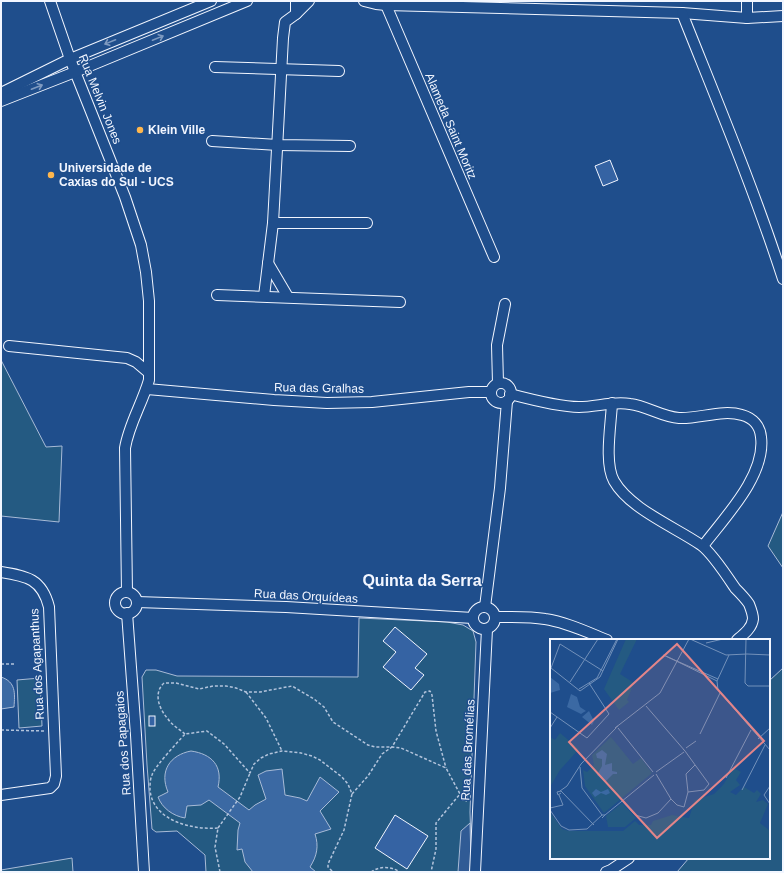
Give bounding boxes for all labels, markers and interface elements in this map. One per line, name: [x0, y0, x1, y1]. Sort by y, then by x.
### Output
one-way arrow: [151, 33, 163, 41]
one-way arrow: [105, 39, 117, 47]
street label: Rua Melvin Jones: [76, 52, 124, 146]
street label: Alameda Saint Moritz: [422, 71, 480, 181]
one-way arrow: [31, 82, 43, 90]
place label: Klein Ville: [148, 123, 205, 137]
marker: Klein Ville: [135, 125, 145, 135]
place label: Universidade de Caxias do Sul - UCS: [59, 161, 174, 189]
marker: Universidade de Caxias do Sul - UCS: [46, 170, 56, 180]
street label: Rua das Gralhas: [274, 380, 364, 396]
district label: Quinta da Serra: [362, 572, 482, 589]
street label: Rua das Orquídeas: [254, 586, 358, 606]
street label: Rua dos Agapanthus: [27, 608, 47, 720]
inset map: [550, 639, 770, 859]
street label: Rua dos Papagaios: [112, 690, 134, 796]
street label: Rua das Bromélias: [458, 699, 478, 801]

